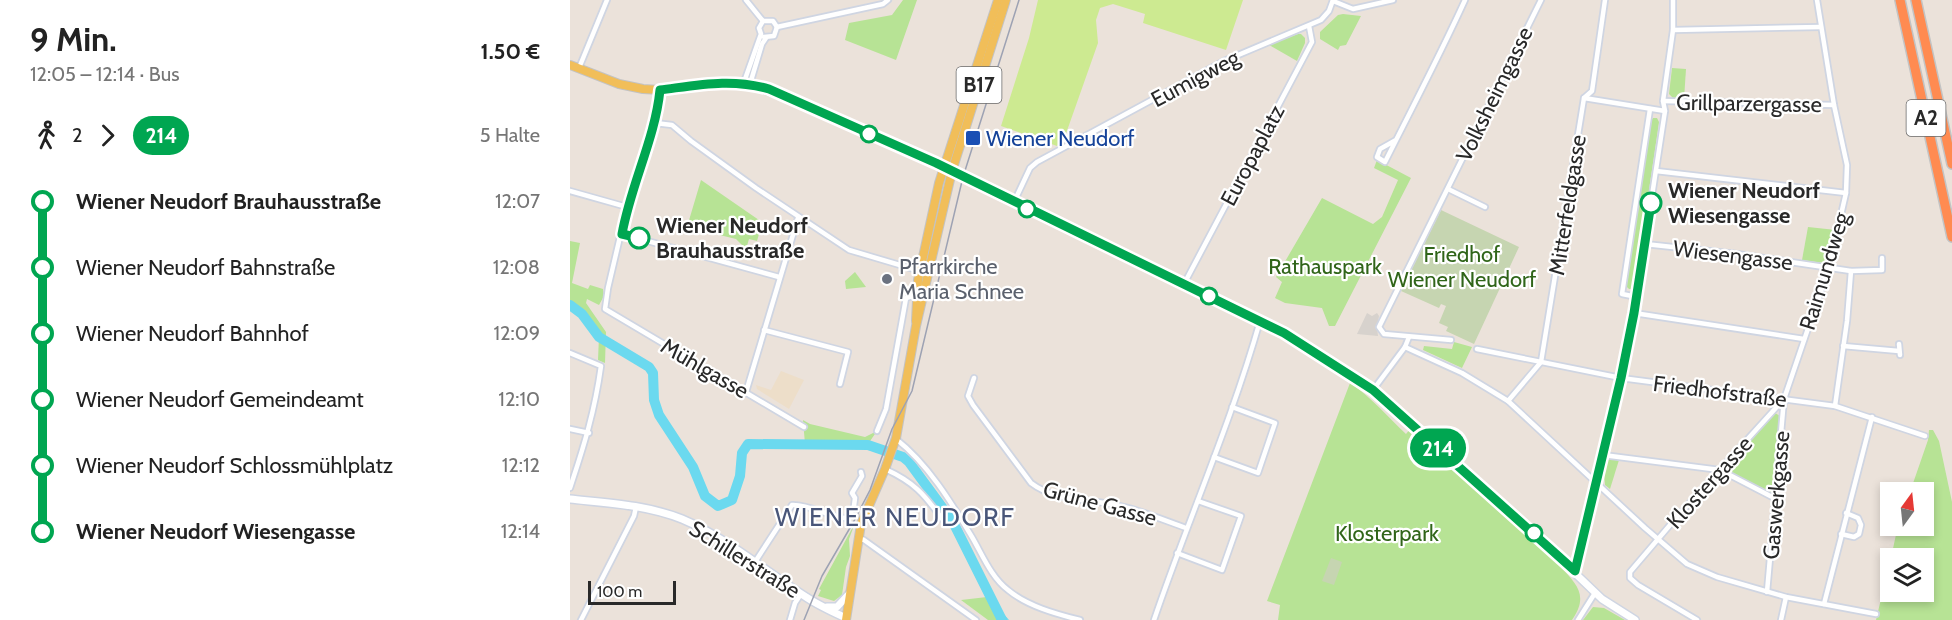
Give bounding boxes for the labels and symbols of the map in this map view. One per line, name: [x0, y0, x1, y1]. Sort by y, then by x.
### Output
street label: Volksheimgasse: [1450, 22, 1539, 166]
street label: Eumigweg: [1146, 43, 1245, 113]
road number: B17: [956, 67, 1002, 103]
street label: Grillparzergasse: [1676, 89, 1822, 118]
street label: Europaplatz: [1215, 100, 1290, 210]
road number: A2: [1906, 100, 1946, 136]
unlabelled marker: [860, 125, 878, 143]
place label: Wiener Neudorf: [986, 125, 1135, 152]
marker: Wiener Neudorf: [964, 129, 982, 147]
street label: Mitterfeldgasse: [1543, 133, 1592, 277]
place label: Wiener Neudorf Wiesengasse: [1668, 177, 1820, 229]
marker: Wiener Neudorf Wiesengasse: [1640, 192, 1662, 214]
unlabelled marker: [1018, 200, 1036, 218]
street label: Raimundweg: [1794, 208, 1855, 333]
place label: Wiener Neudorf Brauhausstraße: [656, 212, 808, 264]
marker: Wiener Neudorf Brauhausstraße: [628, 227, 650, 249]
street label: Wiesengasse: [1672, 235, 1794, 276]
park label: Friedhof Wiener Neudorf: [1388, 241, 1536, 293]
place label: Pfarrkirche Maria Schnee: [899, 253, 1024, 305]
park label: Rathauspark: [1268, 253, 1382, 280]
marker: Pfarrkirche Maria Schnee: [880, 272, 894, 286]
unlabelled marker: [1200, 287, 1218, 305]
street label: Mühlgasse: [656, 332, 754, 404]
street label: Friedhofstraße: [1652, 370, 1788, 413]
line badge: 214: [1404, 428, 1472, 468]
street label: Gaswerkgasse: [1757, 430, 1796, 560]
street label: Klostergasse: [1661, 431, 1758, 534]
street label: Grüne Gasse: [1040, 475, 1160, 532]
north arrow: [1880, 482, 1934, 536]
district label: WIENER NEUDORF: [775, 501, 1015, 533]
street label: Schillerstraße: [684, 515, 805, 604]
park label: Klosterpark: [1335, 520, 1439, 547]
unlabelled marker: [1525, 524, 1543, 542]
scale bar: [588, 578, 676, 606]

